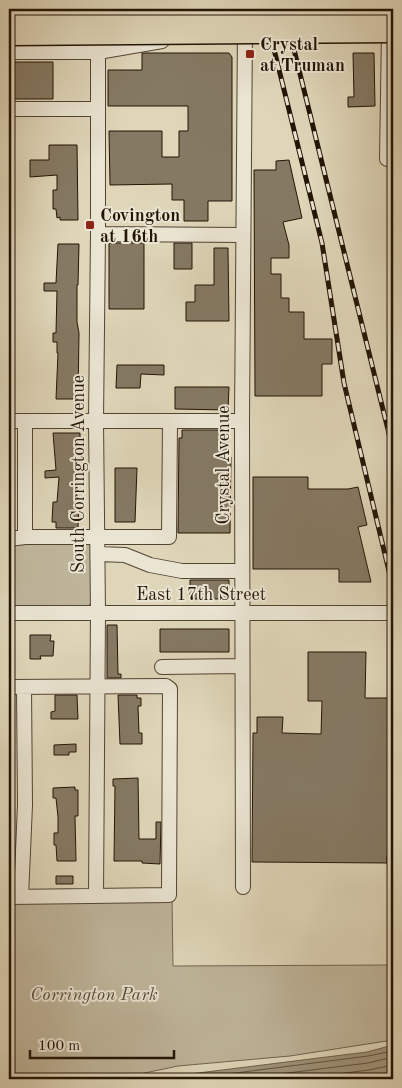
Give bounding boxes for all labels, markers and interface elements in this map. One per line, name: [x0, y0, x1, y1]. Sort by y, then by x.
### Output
place label: Crystal at Truman: [260, 36, 345, 75]
marker: Crystal at Truman: [244, 48, 256, 60]
place label: Covington at 16th: [100, 207, 180, 246]
marker: Covington at 16th: [84, 219, 96, 231]
street label: South Corrington Avenue: [70, 375, 88, 573]
street label: Crystal Avenue: [215, 405, 233, 525]
street label: East 17th Street: [136, 586, 266, 604]
park label: Corrington Park: [30, 986, 158, 1004]
scale bar: [30, 1028, 174, 1060]
text: 100 m: [38, 1039, 80, 1054]

